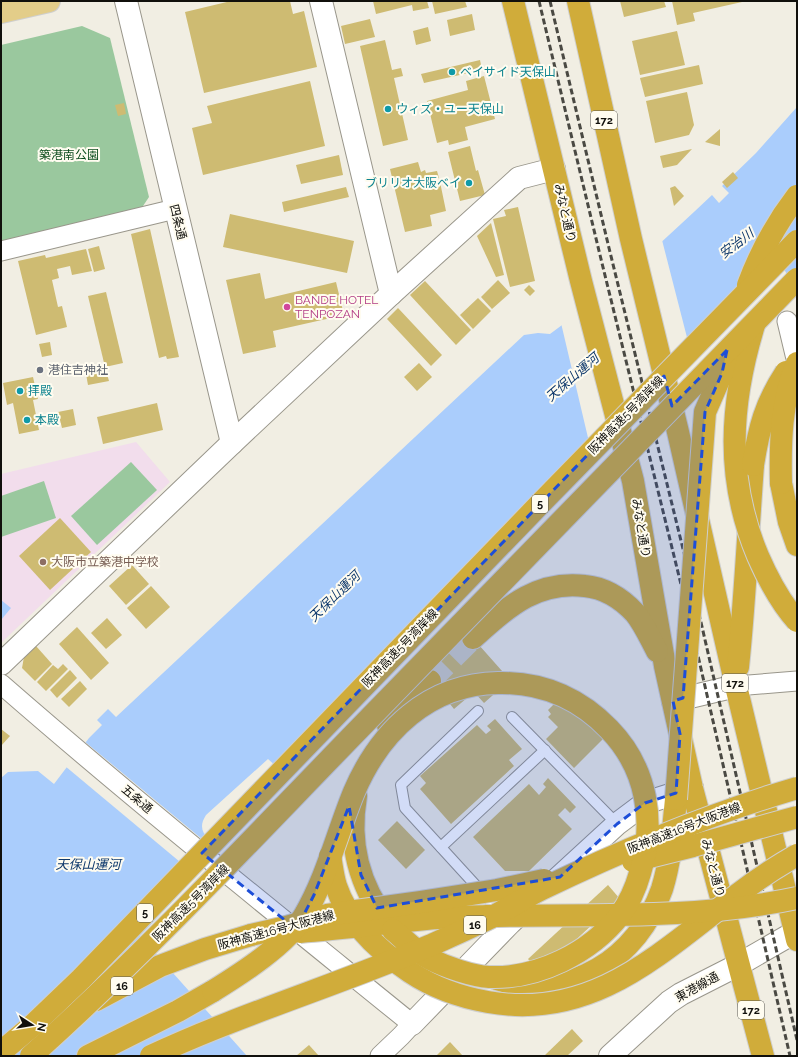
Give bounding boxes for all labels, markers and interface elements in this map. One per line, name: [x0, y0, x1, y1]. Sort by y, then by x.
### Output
place label: ベイサイド天保山: [460, 65, 556, 79]
marker: ベイサイド天保山: [447, 67, 457, 77]
place label: ウィズ・ユー天保山: [396, 102, 504, 116]
marker: ウィズ・ユー天保山: [383, 104, 393, 114]
road number: 172: [591, 111, 617, 129]
park label: 築港南公園: [39, 148, 99, 162]
place label: ブリリオ大阪ベイ: [365, 176, 461, 190]
marker: ブリリオ大阪ベイ: [464, 178, 474, 188]
street label: みなと通り: [551, 182, 579, 244]
street label: 四条通: [167, 203, 189, 241]
water label: 安治川: [716, 224, 758, 261]
place label: BANDE HOTEL TENPOZAN: [295, 293, 378, 321]
marker: BANDE HOTEL TENPOZAN: [282, 302, 292, 312]
water label: 天保山運河: [543, 348, 604, 404]
place label: 港住吉神社: [48, 363, 108, 377]
marker: 港住吉神社: [35, 365, 45, 375]
street label: 阪神高速5号湾岸線: [585, 373, 667, 457]
place label: 拝殿: [28, 384, 52, 398]
marker: 拝殿: [15, 386, 25, 396]
place label: 本殿: [35, 413, 59, 427]
marker: 本殿: [22, 415, 32, 425]
road number: 5: [532, 495, 548, 513]
street label: みなと通り: [629, 497, 653, 559]
place label: 大阪市立築港中学校: [51, 555, 159, 569]
marker: 大阪市立築港中学校: [38, 557, 48, 567]
water label: 天保山運河: [306, 566, 365, 624]
street label: 阪神高速5号湾岸線: [359, 606, 441, 690]
road number: 172: [722, 674, 748, 692]
street label: 五条通: [119, 782, 155, 816]
street label: 阪神高速16号大阪港線: [625, 800, 743, 856]
street label: みなと通り: [698, 837, 728, 899]
water label: 天保山運河: [55, 857, 123, 872]
street label: 阪神高速5号湾岸線: [150, 862, 232, 944]
road number: 5: [137, 904, 153, 922]
street label: 阪神高速16号大阪港線: [216, 908, 336, 952]
road number: 16: [464, 916, 486, 934]
street label: 東港線通: [673, 969, 721, 1005]
road number: 16: [111, 977, 133, 995]
road number: 172: [738, 1001, 764, 1019]
north arrow: [12, 1005, 52, 1045]
text: N: [34, 1022, 49, 1032]

